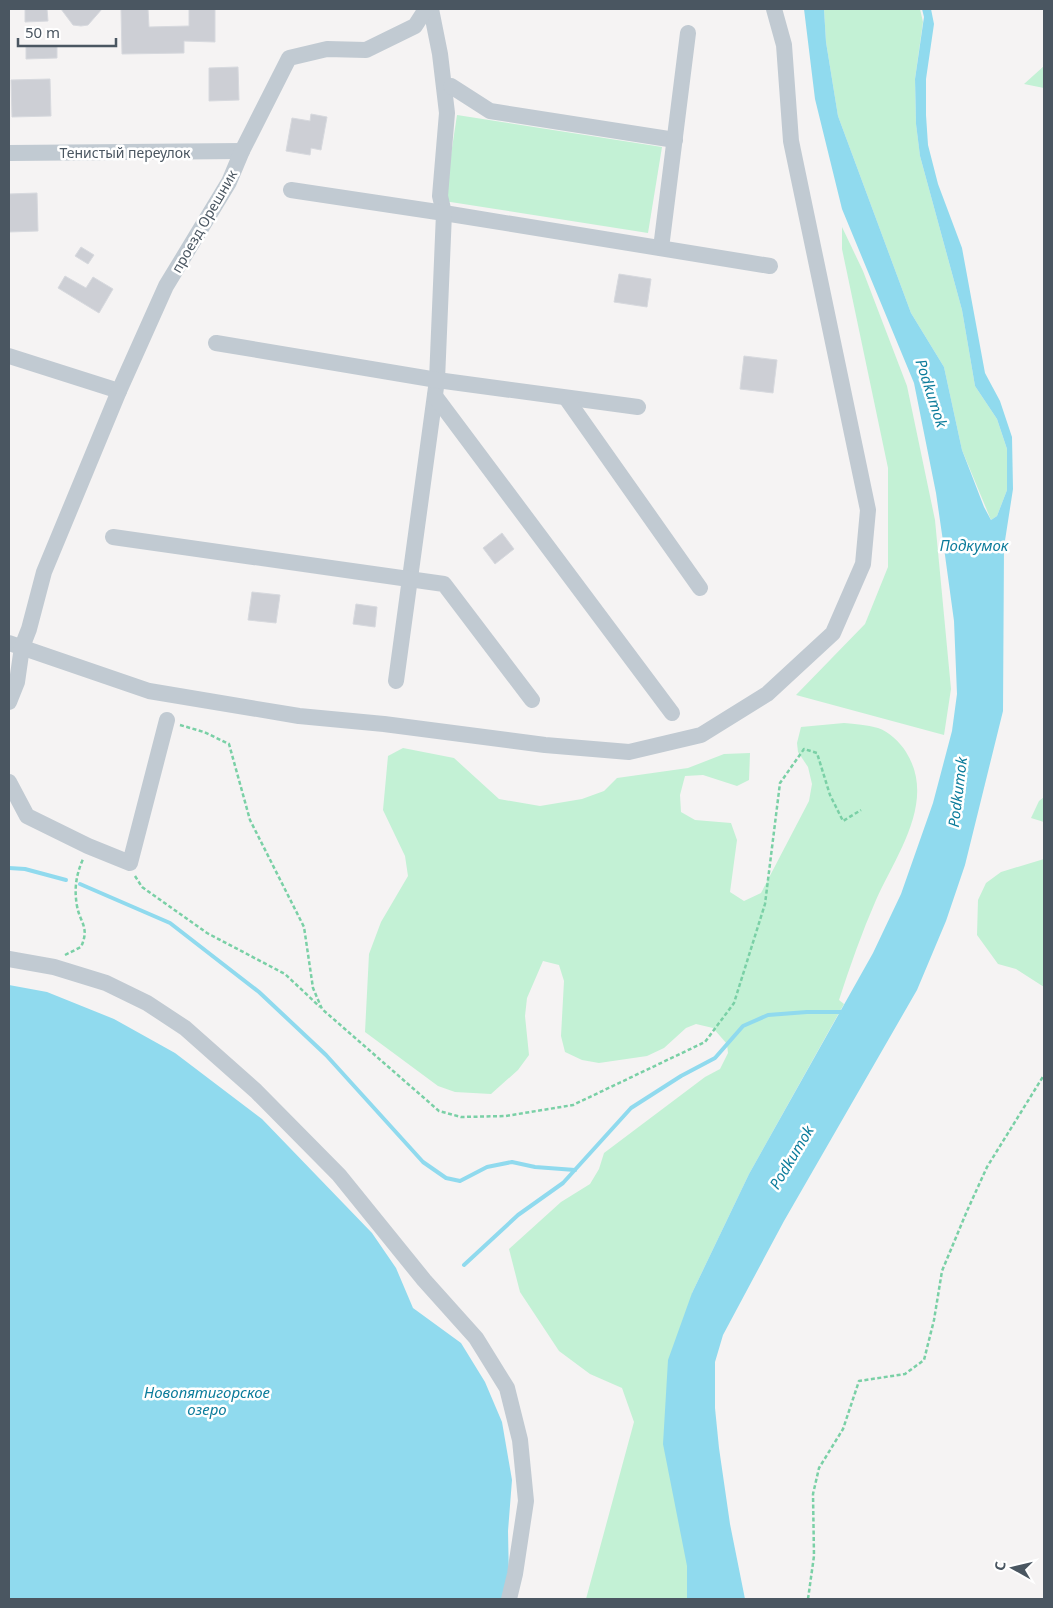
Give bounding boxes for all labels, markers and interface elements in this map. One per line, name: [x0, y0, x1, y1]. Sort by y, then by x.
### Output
scale bar: [18, 15, 115, 47]
text: 50 m: [25, 22, 60, 42]
street label: Тенистый переулок: [60, 143, 191, 162]
street label: проезд Орешник: [167, 165, 242, 276]
water label: Podkumok: [912, 356, 953, 430]
water label: Подкумок: [940, 535, 1010, 555]
water label: Podkumok: [943, 755, 971, 828]
water label: Podkumok: [764, 1121, 818, 1192]
water label: Новопятигорское озеро: [144, 1382, 271, 1419]
north arrow: [988, 1543, 1038, 1593]
text: С: [990, 1560, 1010, 1572]

